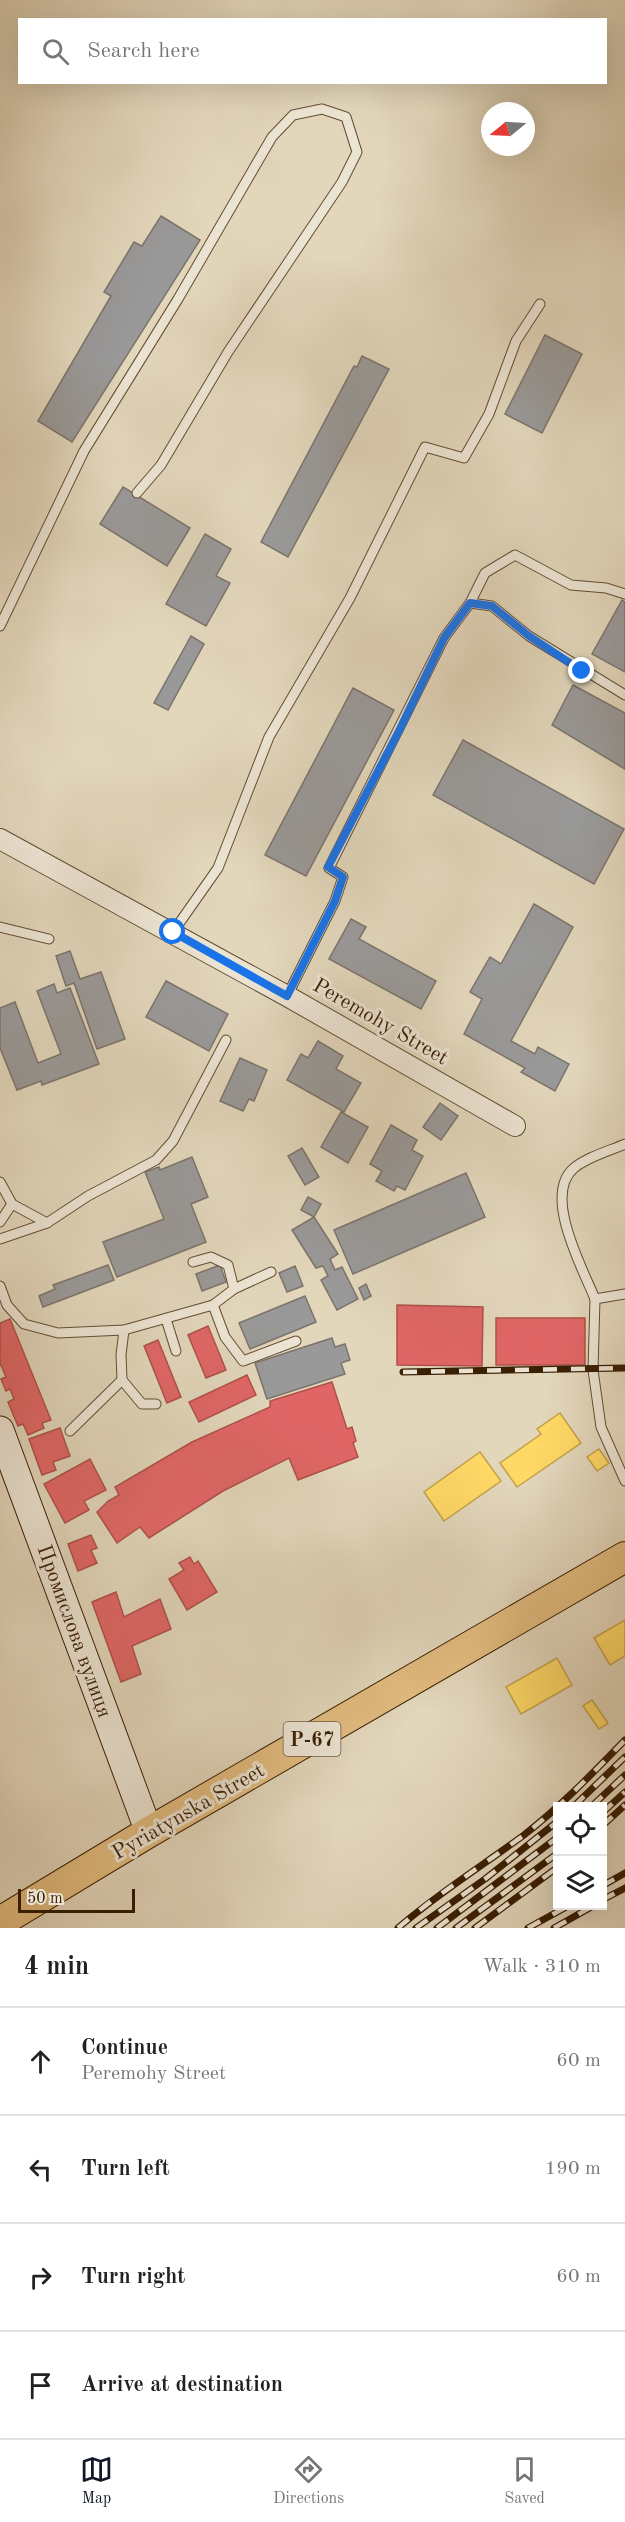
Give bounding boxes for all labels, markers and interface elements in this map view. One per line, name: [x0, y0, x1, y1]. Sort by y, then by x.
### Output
search box: [18, 18, 607, 84]
icon: search: [39, 35, 72, 68]
text: Search here: [87, 40, 200, 62]
north arrow: [481, 102, 535, 156]
route end: [568, 657, 594, 683]
route start: [159, 918, 185, 944]
street label: Peremohy Street: [309, 975, 451, 1069]
street label: Промислова вулиця: [33, 1542, 115, 1721]
road number: Р-67: [284, 1722, 340, 1756]
street label: Pyriatynska Street: [109, 1760, 268, 1864]
map controls: [553, 1802, 607, 1910]
button: locate: [553, 1802, 607, 1856]
button: layers: [553, 1856, 607, 1910]
scale bar: [18, 1886, 135, 1914]
text: 50 m: [27, 1891, 63, 1907]
text: 4 min: [24, 1954, 89, 1980]
text: Walk · 310 m: [482, 1957, 601, 1977]
text: Continue: [81, 2037, 168, 2059]
icon: ahead: [24, 2045, 57, 2078]
text: 60 m: [556, 2051, 601, 2071]
text: Peremohy Street: [81, 2064, 226, 2084]
icon: left: [24, 2153, 57, 2186]
text: Turn left: [81, 2158, 170, 2180]
text: 190 m: [545, 2159, 601, 2179]
icon: right: [24, 2261, 57, 2294]
text: Turn right: [81, 2266, 185, 2288]
text: 60 m: [556, 2267, 601, 2287]
icon: arrive: [24, 2369, 57, 2402]
text: Arrive at destination: [81, 2374, 283, 2396]
tab: Map: [80, 2453, 113, 2509]
tab: Directions: [273, 2453, 344, 2509]
tab: Saved: [504, 2453, 545, 2509]

